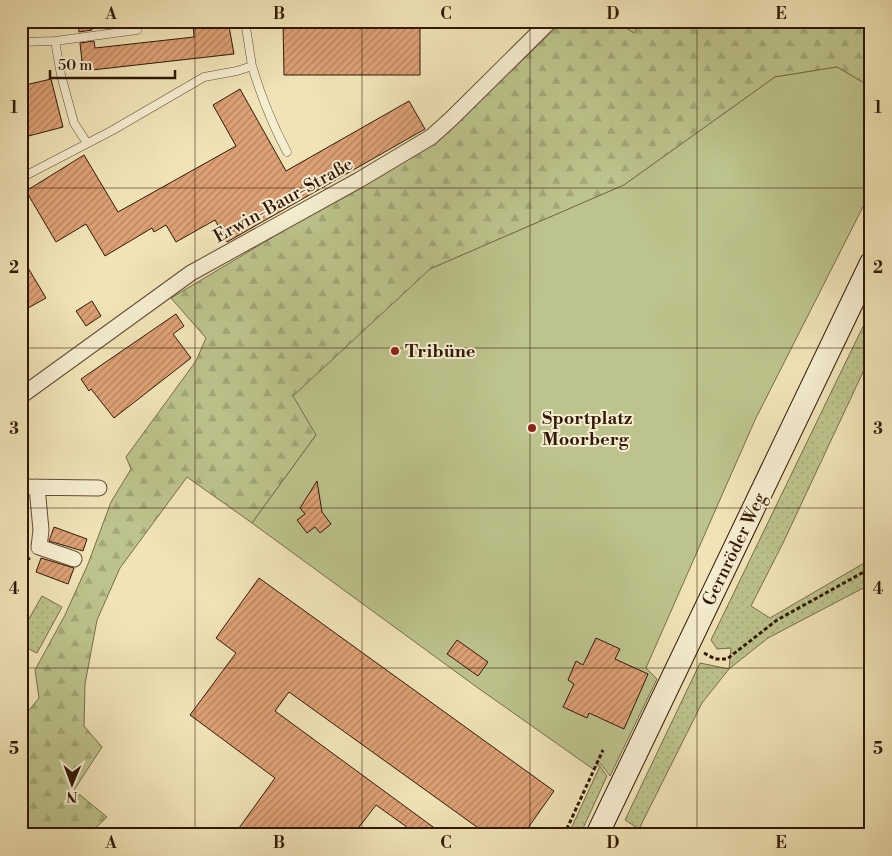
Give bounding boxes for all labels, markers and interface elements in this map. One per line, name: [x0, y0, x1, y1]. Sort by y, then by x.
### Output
text: A: [104, 4, 117, 24]
text: B: [273, 4, 285, 24]
text: C: [440, 4, 452, 24]
text: D: [607, 4, 620, 24]
text: E: [775, 4, 787, 24]
scale bar: [50, 48, 175, 80]
text: 50 m: [58, 56, 92, 75]
text: 1: [10, 98, 18, 118]
text: 1: [874, 98, 882, 118]
street label: Erwin-Baur-Straße: [209, 153, 357, 248]
text: 2: [9, 258, 19, 278]
text: 2: [873, 258, 883, 278]
place label: Tribüne: [405, 340, 476, 363]
marker: Tribüne: [389, 345, 401, 357]
place label: Sportplatz Moorberg: [542, 407, 633, 451]
text: 3: [9, 419, 19, 439]
text: 3: [873, 419, 883, 439]
marker: Sportplatz Moorberg: [526, 422, 538, 434]
street label: Gernröder Weg: [697, 488, 772, 610]
text: 4: [9, 579, 20, 599]
text: 4: [873, 579, 884, 599]
text: 5: [9, 739, 19, 759]
text: 5: [873, 739, 883, 759]
north arrow: [48, 758, 98, 808]
text: N: [66, 787, 77, 805]
text: A: [104, 833, 117, 853]
text: B: [273, 833, 285, 853]
text: C: [440, 833, 452, 853]
text: D: [607, 833, 620, 853]
text: E: [775, 833, 787, 853]

